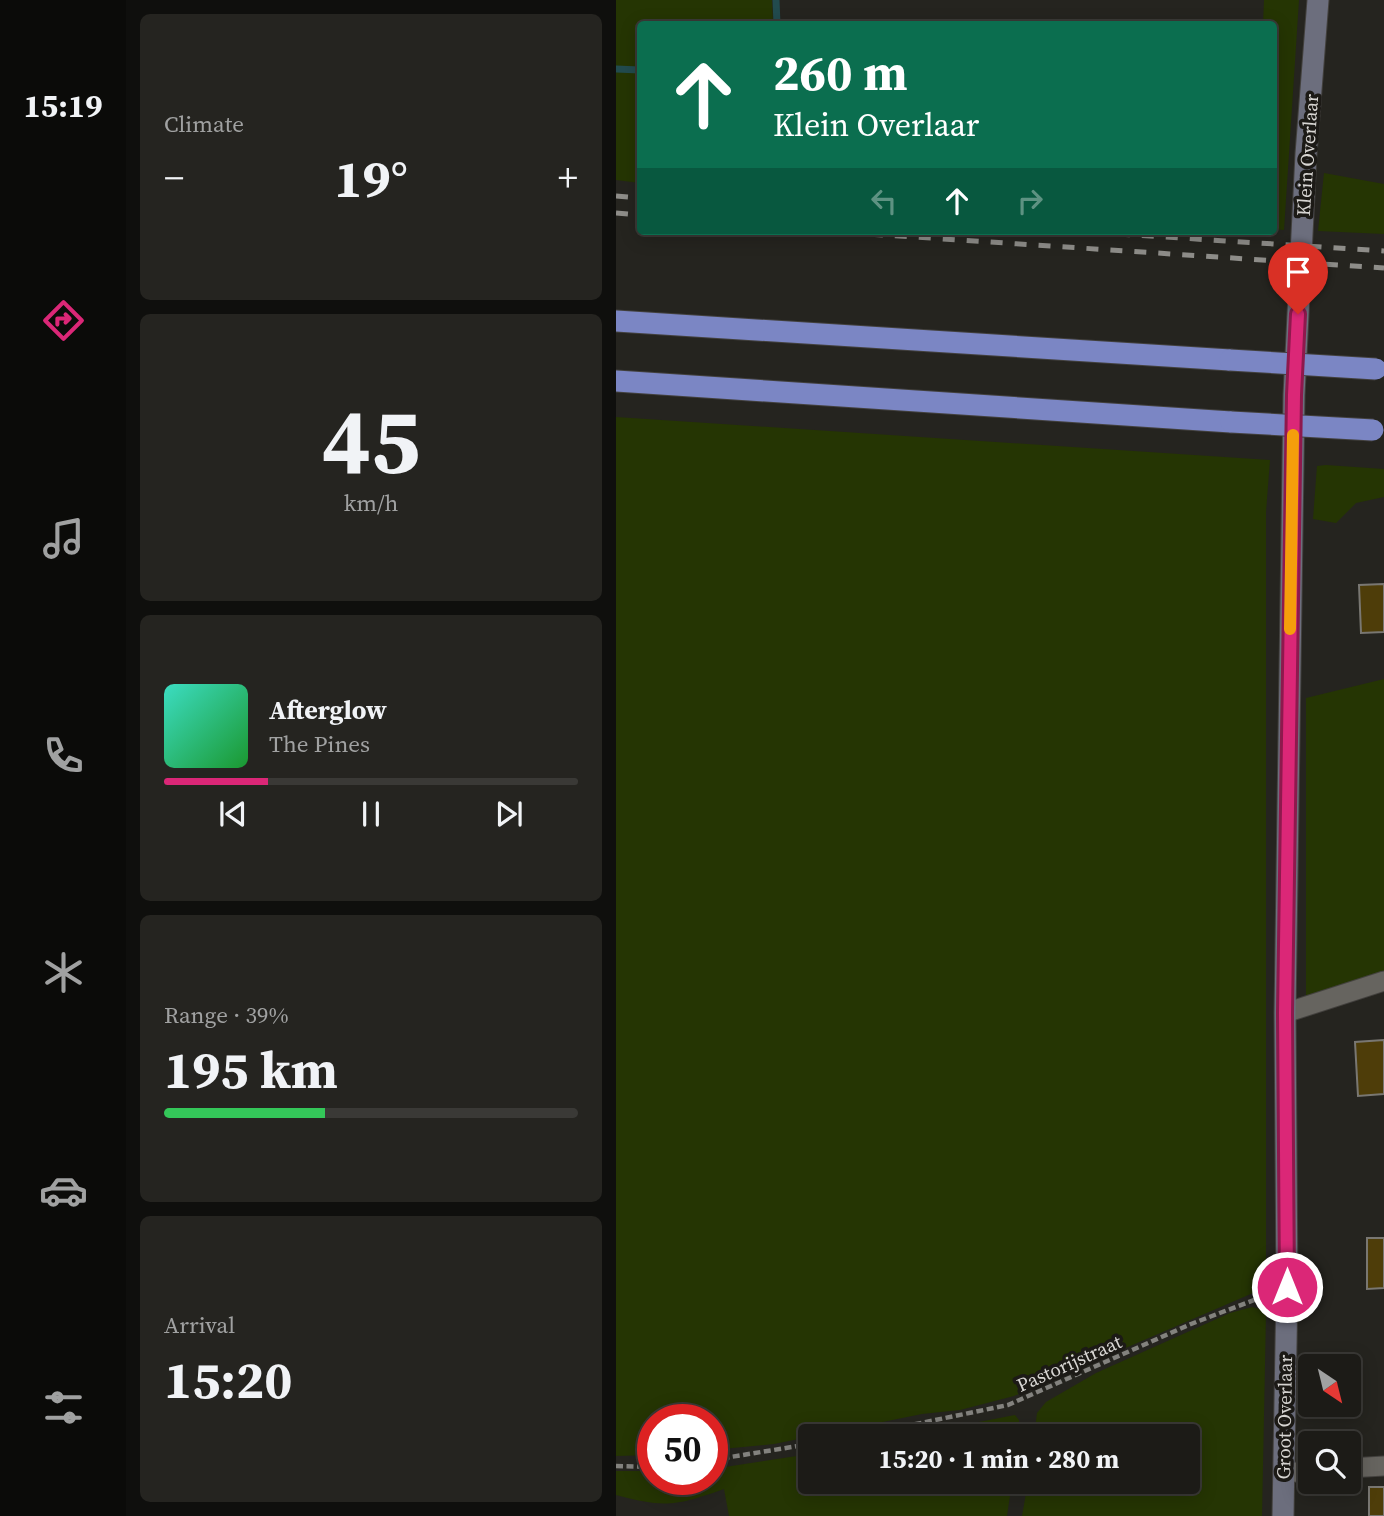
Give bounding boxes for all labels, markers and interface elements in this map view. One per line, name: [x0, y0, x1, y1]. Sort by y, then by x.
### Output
text: 260 m: [773, 39, 908, 106]
icon: ahead: [658, 49, 749, 140]
text: 15:19: [24, 84, 102, 128]
street label: Klein Overlaar: [1290, 93, 1324, 217]
text: Klein Overlaar: [773, 103, 979, 147]
text: Climate: [164, 108, 244, 140]
text: 19°: [334, 143, 408, 214]
text: −: [164, 152, 184, 204]
text: +: [558, 152, 578, 204]
icon: left: [865, 182, 903, 220]
icon: ahead: [938, 182, 976, 220]
icon: right: [1011, 182, 1049, 220]
pin: [1268, 242, 1328, 314]
icon: arrive: [1279, 253, 1317, 291]
icon: directions: [39, 296, 88, 345]
text: 45: [322, 379, 420, 503]
text: km/h: [344, 487, 398, 519]
icon: music: [39, 514, 88, 563]
text: Afterglow: [269, 692, 387, 728]
text: The Pines: [269, 728, 370, 760]
icon: phone: [39, 731, 88, 780]
icon: previous: [214, 795, 252, 833]
icon: pause: [352, 795, 390, 833]
icon: next: [490, 795, 528, 833]
icon: climate: [39, 948, 88, 997]
text: Range · 39%: [164, 999, 289, 1031]
text: 195 km: [164, 1034, 338, 1105]
icon: car: [39, 1166, 88, 1215]
position arrow: [1250, 1250, 1324, 1324]
text: Arrival: [164, 1309, 235, 1341]
street label: Pastorijstraat: [1012, 1328, 1126, 1398]
text: 15:20: [164, 1344, 292, 1415]
street label: Groot Overlaar: [1270, 1354, 1298, 1480]
north arrow: [1298, 1354, 1362, 1418]
map controls: [1298, 1354, 1361, 1494]
icon: filters: [39, 1383, 88, 1432]
speed limit sign: 50: [637, 1404, 728, 1495]
button: search: [1298, 1431, 1361, 1494]
text: 15:20 · 1 min · 280 m: [879, 1441, 1119, 1477]

